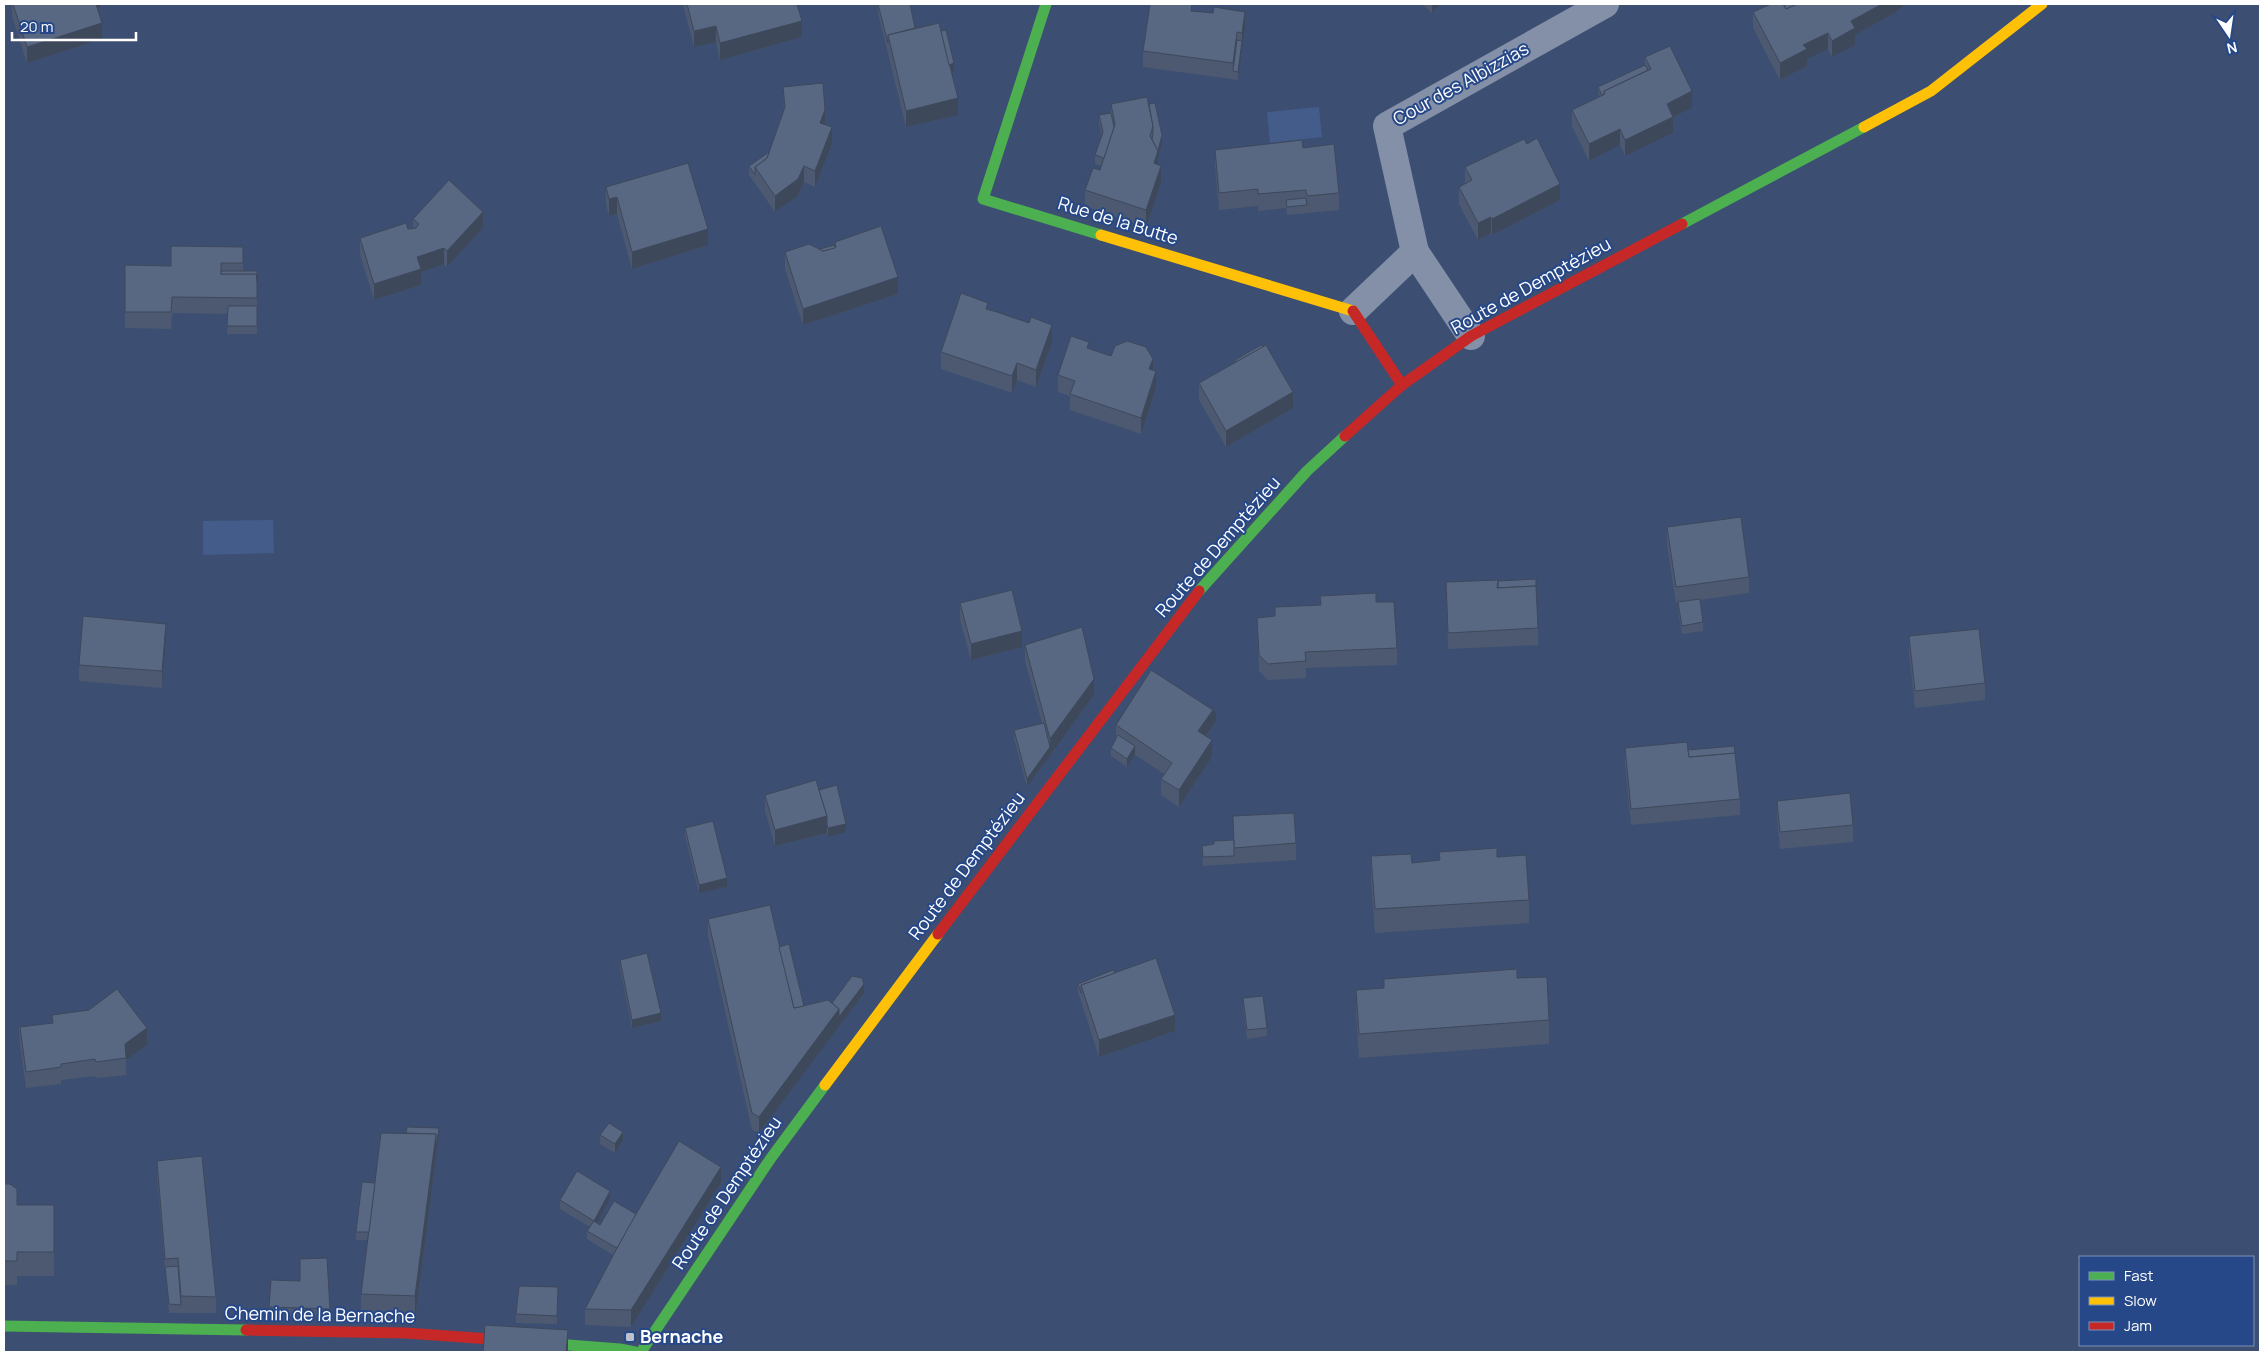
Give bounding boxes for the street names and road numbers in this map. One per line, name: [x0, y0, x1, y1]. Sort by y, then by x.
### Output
street label: Cour des Albizzias: [1388, 36, 1533, 130]
street label: Rue de la Butte: [1055, 190, 1181, 250]
street label: Route de Demptézieu: [1446, 231, 1615, 339]
street label: Route de Demptézieu: [1149, 471, 1285, 622]
street label: Route de Demptézieu: [903, 787, 1030, 944]
street label: Route de Demptézieu: [666, 1111, 786, 1274]
street label: Chemin de la Bernache: [225, 1300, 415, 1328]

